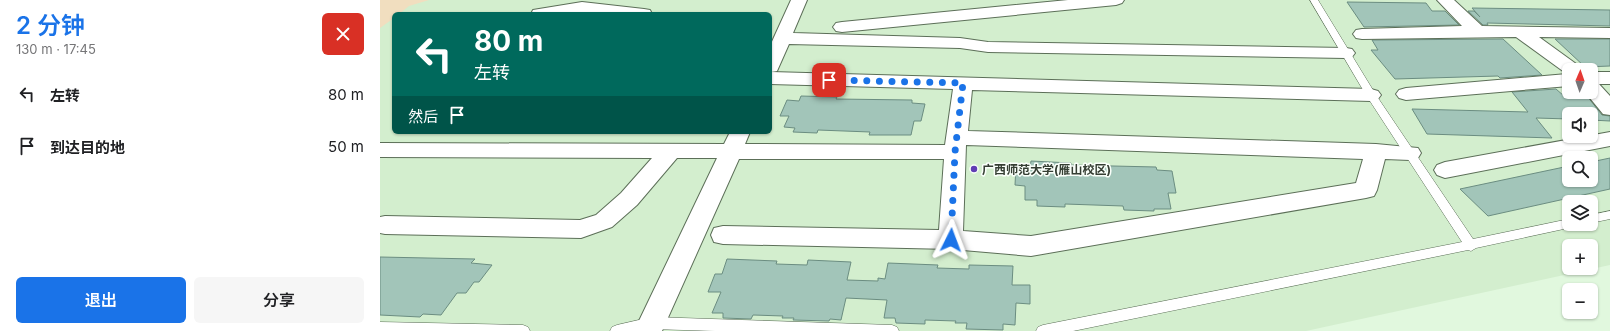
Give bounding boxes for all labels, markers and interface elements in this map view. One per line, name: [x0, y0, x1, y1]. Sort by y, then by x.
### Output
text: 2 分钟: [16, 11, 85, 40]
button: close: [322, 13, 364, 55]
text: 80 m: [474, 24, 543, 58]
icon: left: [408, 28, 460, 80]
text: 130 m · 17:45: [16, 41, 96, 57]
text: 左转: [474, 62, 510, 83]
pin: [812, 63, 846, 97]
north arrow: [1562, 63, 1598, 99]
map controls: [1562, 63, 1598, 319]
icon: arrive: [818, 69, 840, 91]
icon: left: [16, 83, 38, 105]
text: 80 m: [328, 85, 364, 104]
text: 左转: [50, 86, 80, 105]
icon: arrive: [446, 104, 468, 126]
text: 然后: [408, 107, 438, 126]
button: sound: [1562, 107, 1598, 143]
icon: arrive: [16, 135, 38, 157]
text: 50 m: [328, 137, 364, 156]
text: 到达目的地: [50, 138, 125, 157]
button: search: [1562, 151, 1598, 187]
place label: 广西师范大学(雁山校区): [982, 162, 1111, 177]
marker: 广西师范大学(雁山校区): [969, 164, 979, 174]
button: layers: [1562, 195, 1598, 231]
position arrow: [930, 219, 972, 261]
button: +: [1562, 239, 1598, 275]
button: 退出: [16, 277, 186, 323]
button: 分享: [194, 277, 364, 323]
button: −: [1562, 283, 1598, 319]

